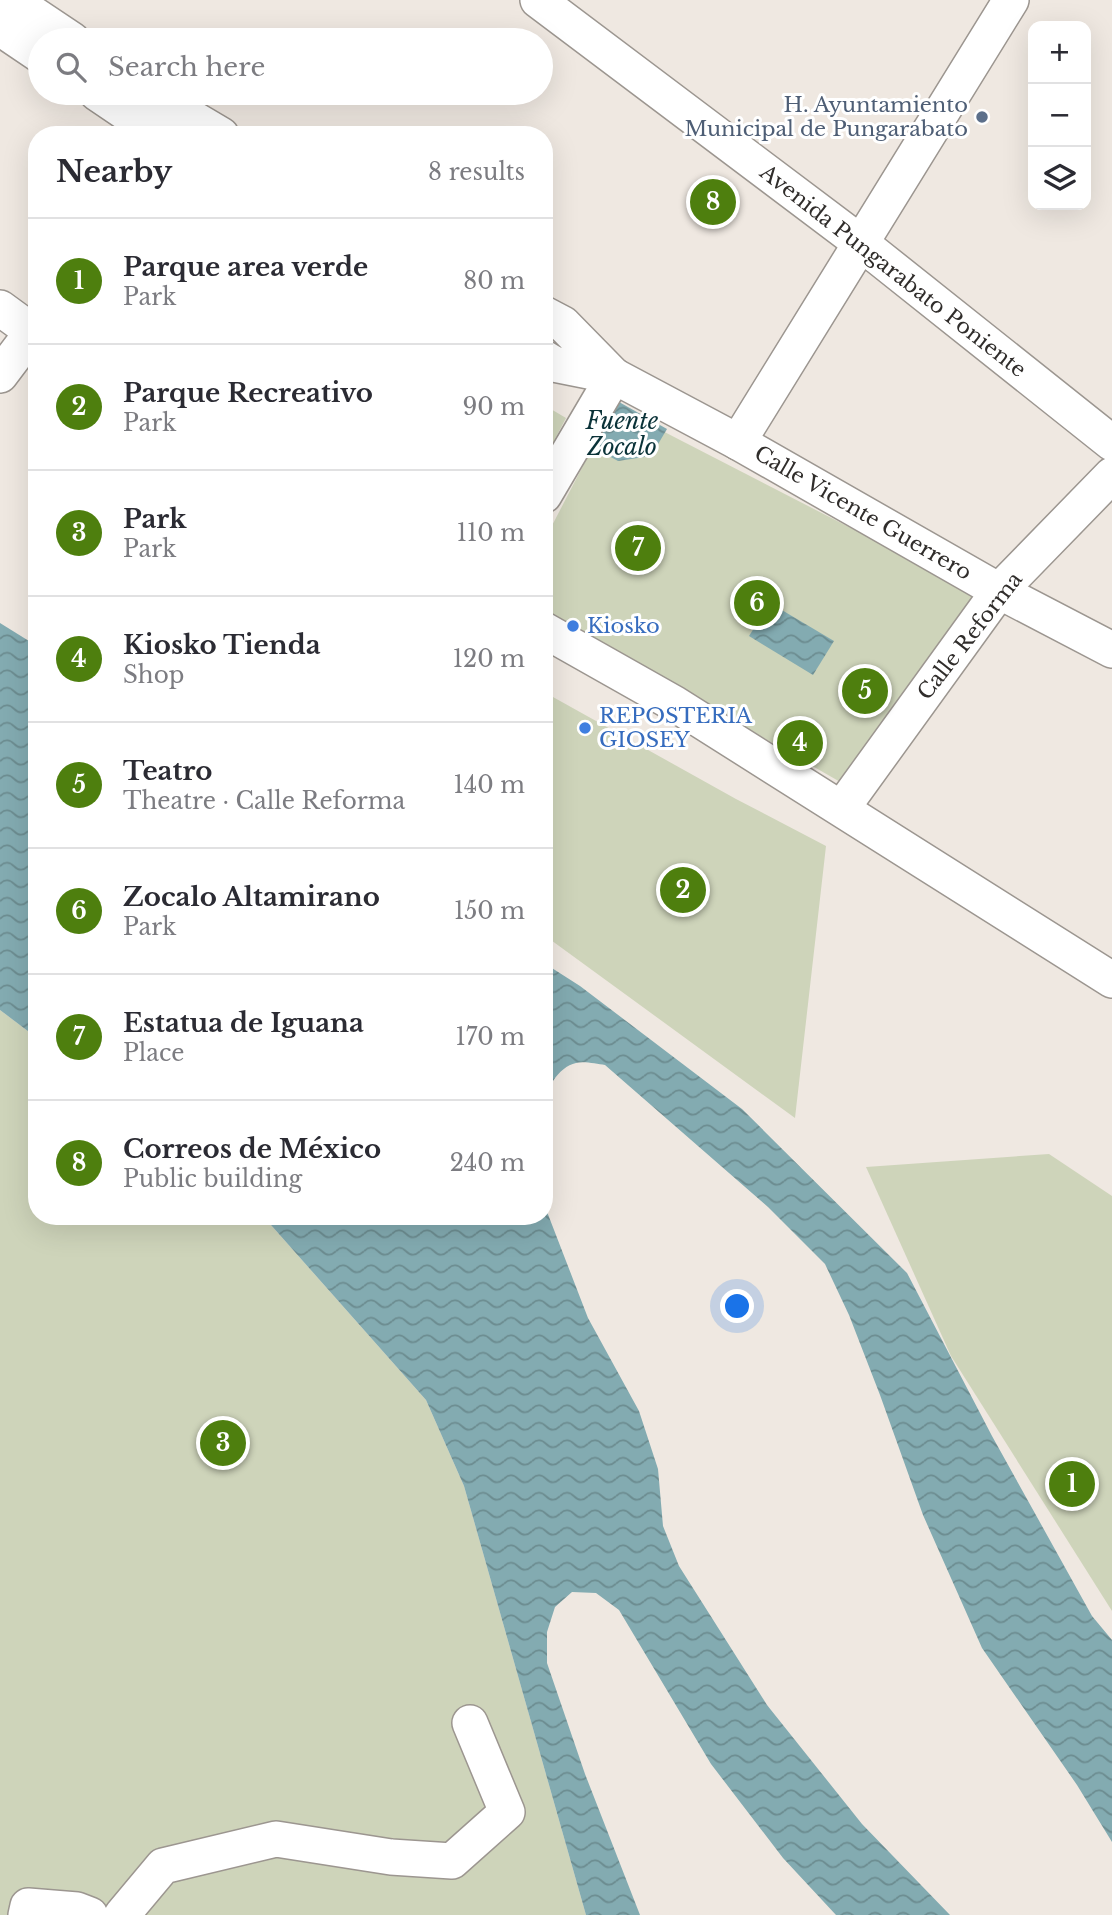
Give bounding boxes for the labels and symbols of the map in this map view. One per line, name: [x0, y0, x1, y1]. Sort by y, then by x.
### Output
place label: H. Ayuntamiento Municipal de Pungarabato: [685, 92, 968, 142]
marker: H. Ayuntamiento Municipal de Pungarabato: [974, 109, 990, 125]
street label: Avenida Pungarabato Poniente: [754, 159, 1031, 383]
pin: 8: [690, 176, 736, 228]
water label: Fuente Zocalo: [585, 407, 659, 461]
street label: Calle Vicente Guerrero: [750, 440, 976, 586]
pin: 7: [615, 522, 661, 574]
street label: Calle Reforma: [912, 567, 1028, 705]
pin: 6: [734, 577, 780, 629]
place label: Kiosko: [587, 613, 660, 639]
marker: Kiosko: [565, 618, 581, 634]
pin: 5: [842, 665, 888, 717]
place label: REPOSTERIA GIOSEY: [599, 703, 753, 753]
pin: 4: [777, 717, 823, 769]
marker: REPOSTERIA GIOSEY: [577, 720, 593, 736]
pin: 2: [660, 864, 706, 916]
your location: [720, 1289, 754, 1323]
pin: 3: [200, 1417, 246, 1469]
pin: 1: [1049, 1458, 1095, 1510]

